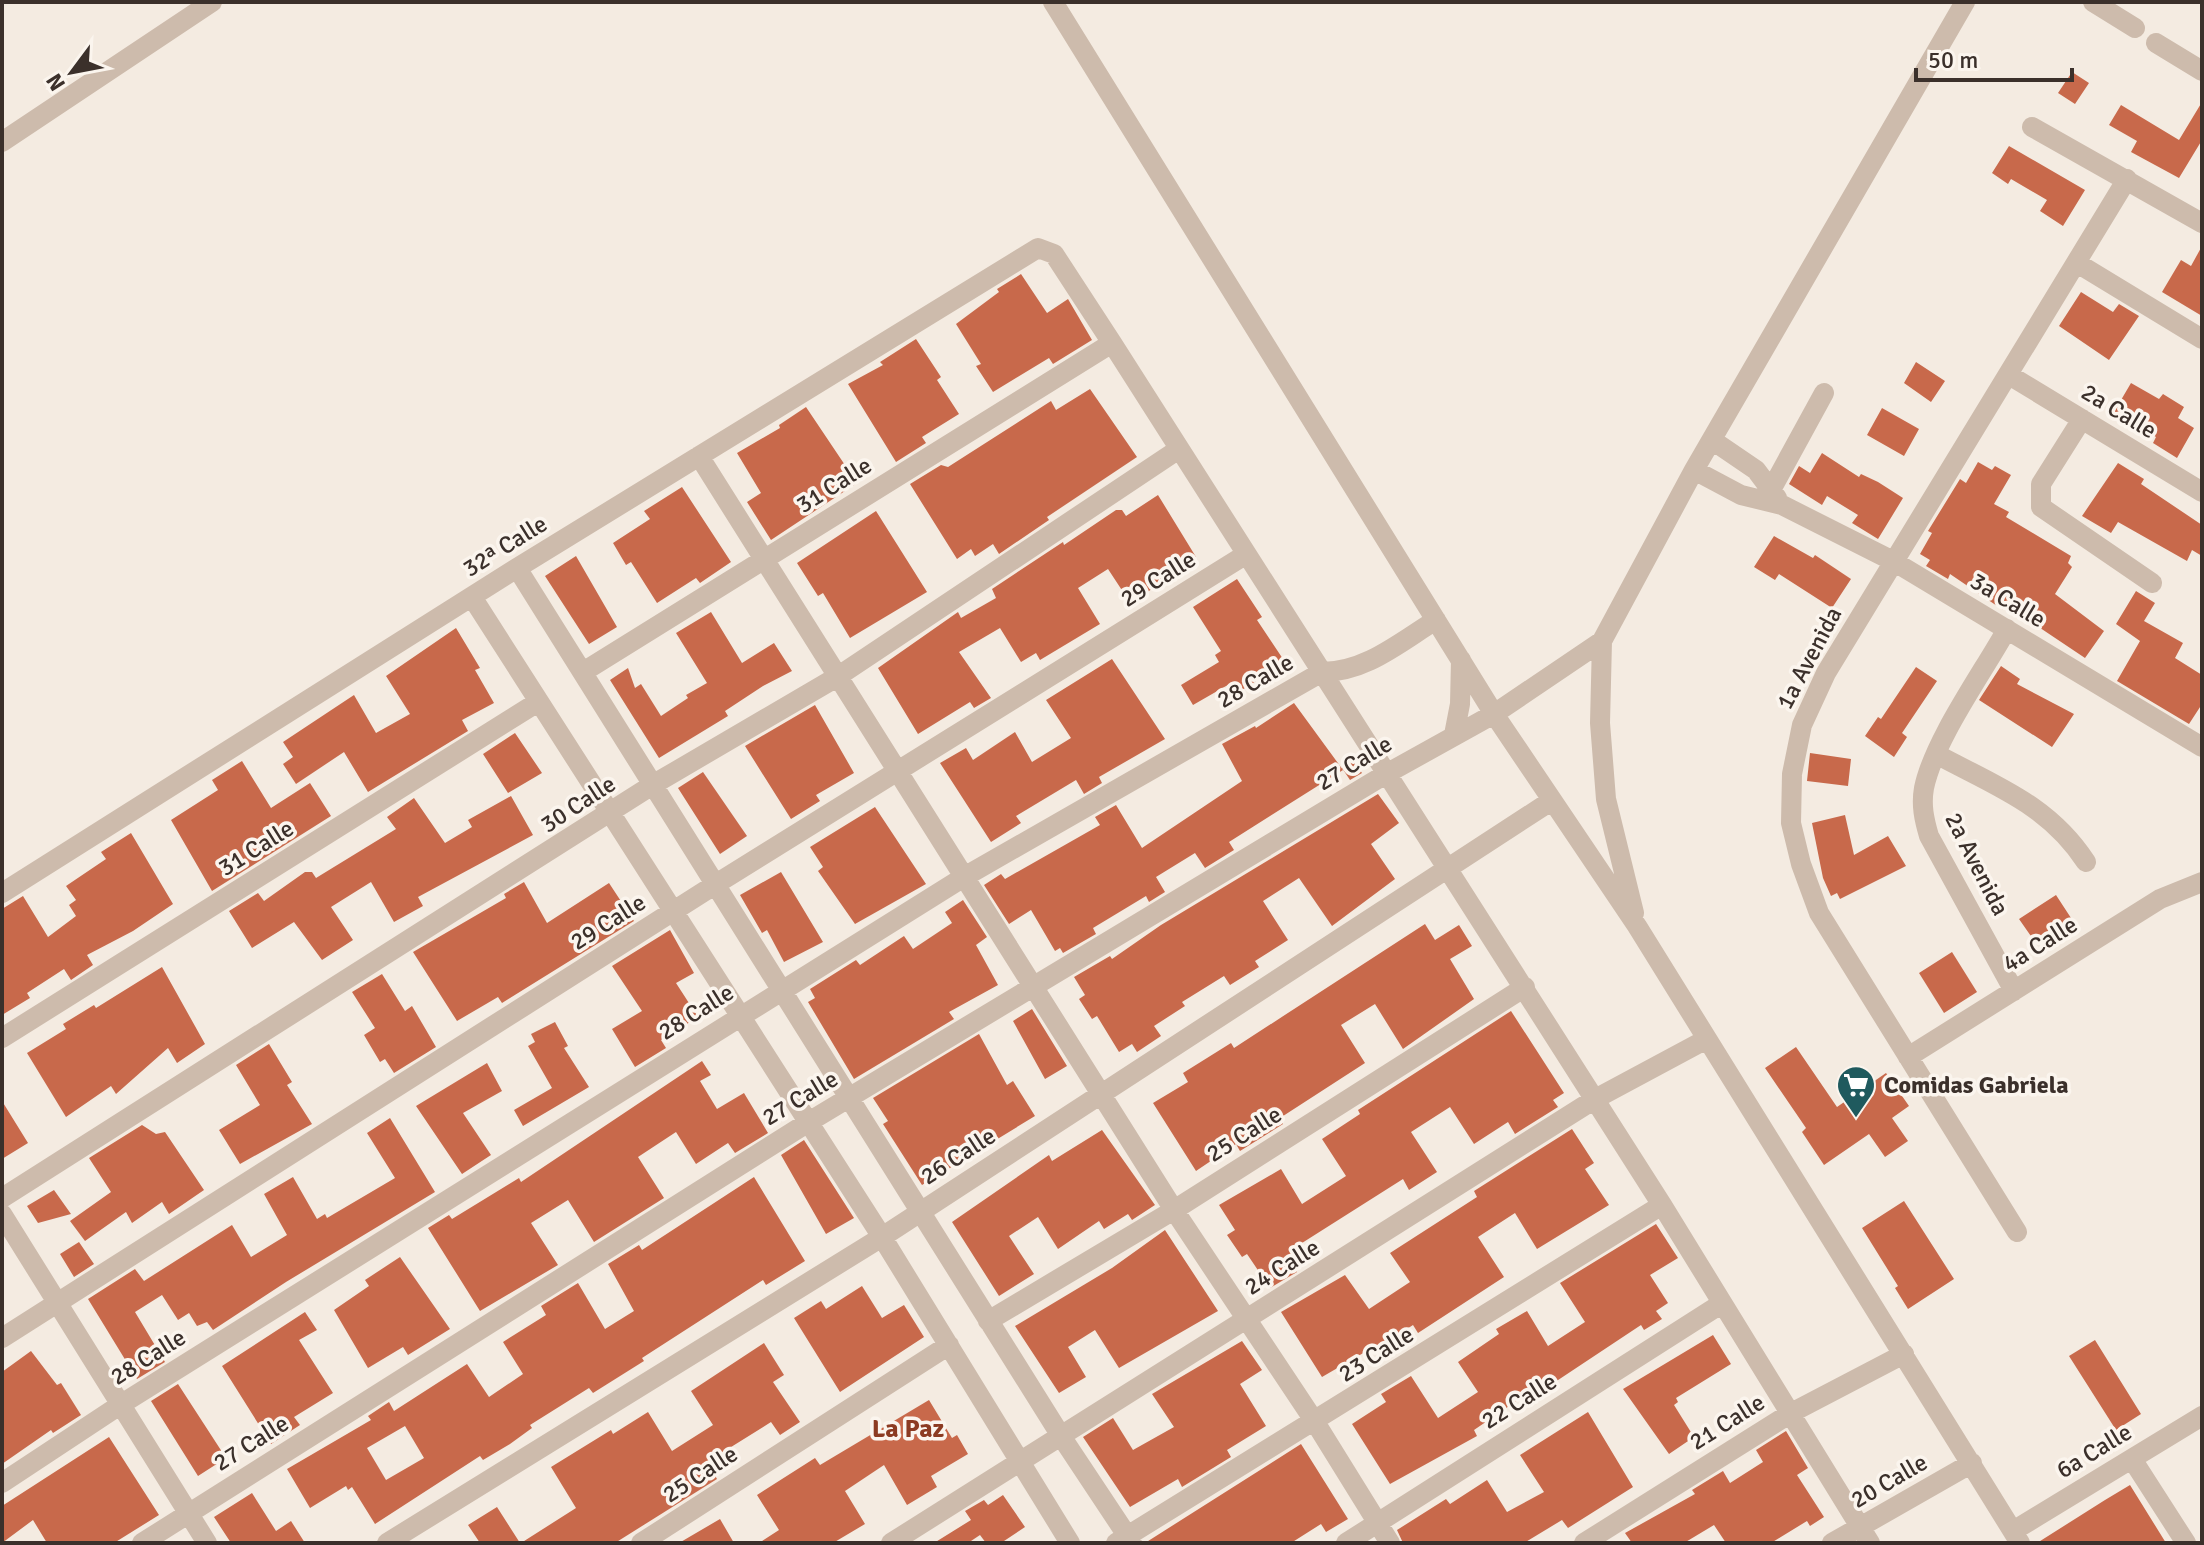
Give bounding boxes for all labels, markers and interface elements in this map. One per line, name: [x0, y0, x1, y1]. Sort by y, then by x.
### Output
north arrow: [32, 32, 112, 112]
scale bar: [1916, 32, 2072, 82]
text: 50 m: [1928, 45, 1978, 75]
text: N: [40, 69, 71, 96]
street label: 2a Calle: [2076, 377, 2162, 445]
street label: 31 Calle: [791, 450, 877, 520]
street label: 32ª Calle: [457, 509, 553, 583]
street label: 29 Calle: [1115, 544, 1201, 614]
street label: 3a Calle: [1965, 566, 2051, 634]
street label: 1a Avenida: [1770, 602, 1848, 714]
street label: 28 Calle: [1211, 647, 1299, 715]
street label: 27 Calle: [1311, 729, 1397, 797]
street label: 30 Calle: [535, 769, 621, 839]
street label: 2a Avenida: [1938, 807, 2016, 921]
street label: 31 Calle: [213, 813, 299, 883]
street label: 29 Calle: [565, 887, 651, 957]
street label: 4a Calle: [1997, 909, 2083, 979]
street label: 28 Calle: [653, 977, 739, 1047]
street label: 27 Calle: [757, 1064, 843, 1132]
supermarket icon: Comidas Gabriela: [1835, 1064, 1877, 1119]
place label: Comidas Gabriela: [1884, 1070, 2069, 1100]
street label: 25 Calle: [1201, 1099, 1287, 1169]
street label: 26 Calle: [915, 1121, 1001, 1191]
street label: 24 Calle: [1239, 1232, 1325, 1302]
street label: 23 Calle: [1333, 1319, 1419, 1389]
street label: 28 Calle: [105, 1322, 191, 1392]
street label: 22 Calle: [1476, 1366, 1562, 1436]
street label: 21 Calle: [1684, 1387, 1770, 1457]
street label: 27 Calle: [208, 1408, 294, 1478]
district label: La Paz: [872, 1413, 945, 1445]
street label: 6a Calle: [2051, 1417, 2137, 1485]
street label: 25 Calle: [657, 1439, 743, 1509]
street label: 20 Calle: [1845, 1447, 1933, 1515]

